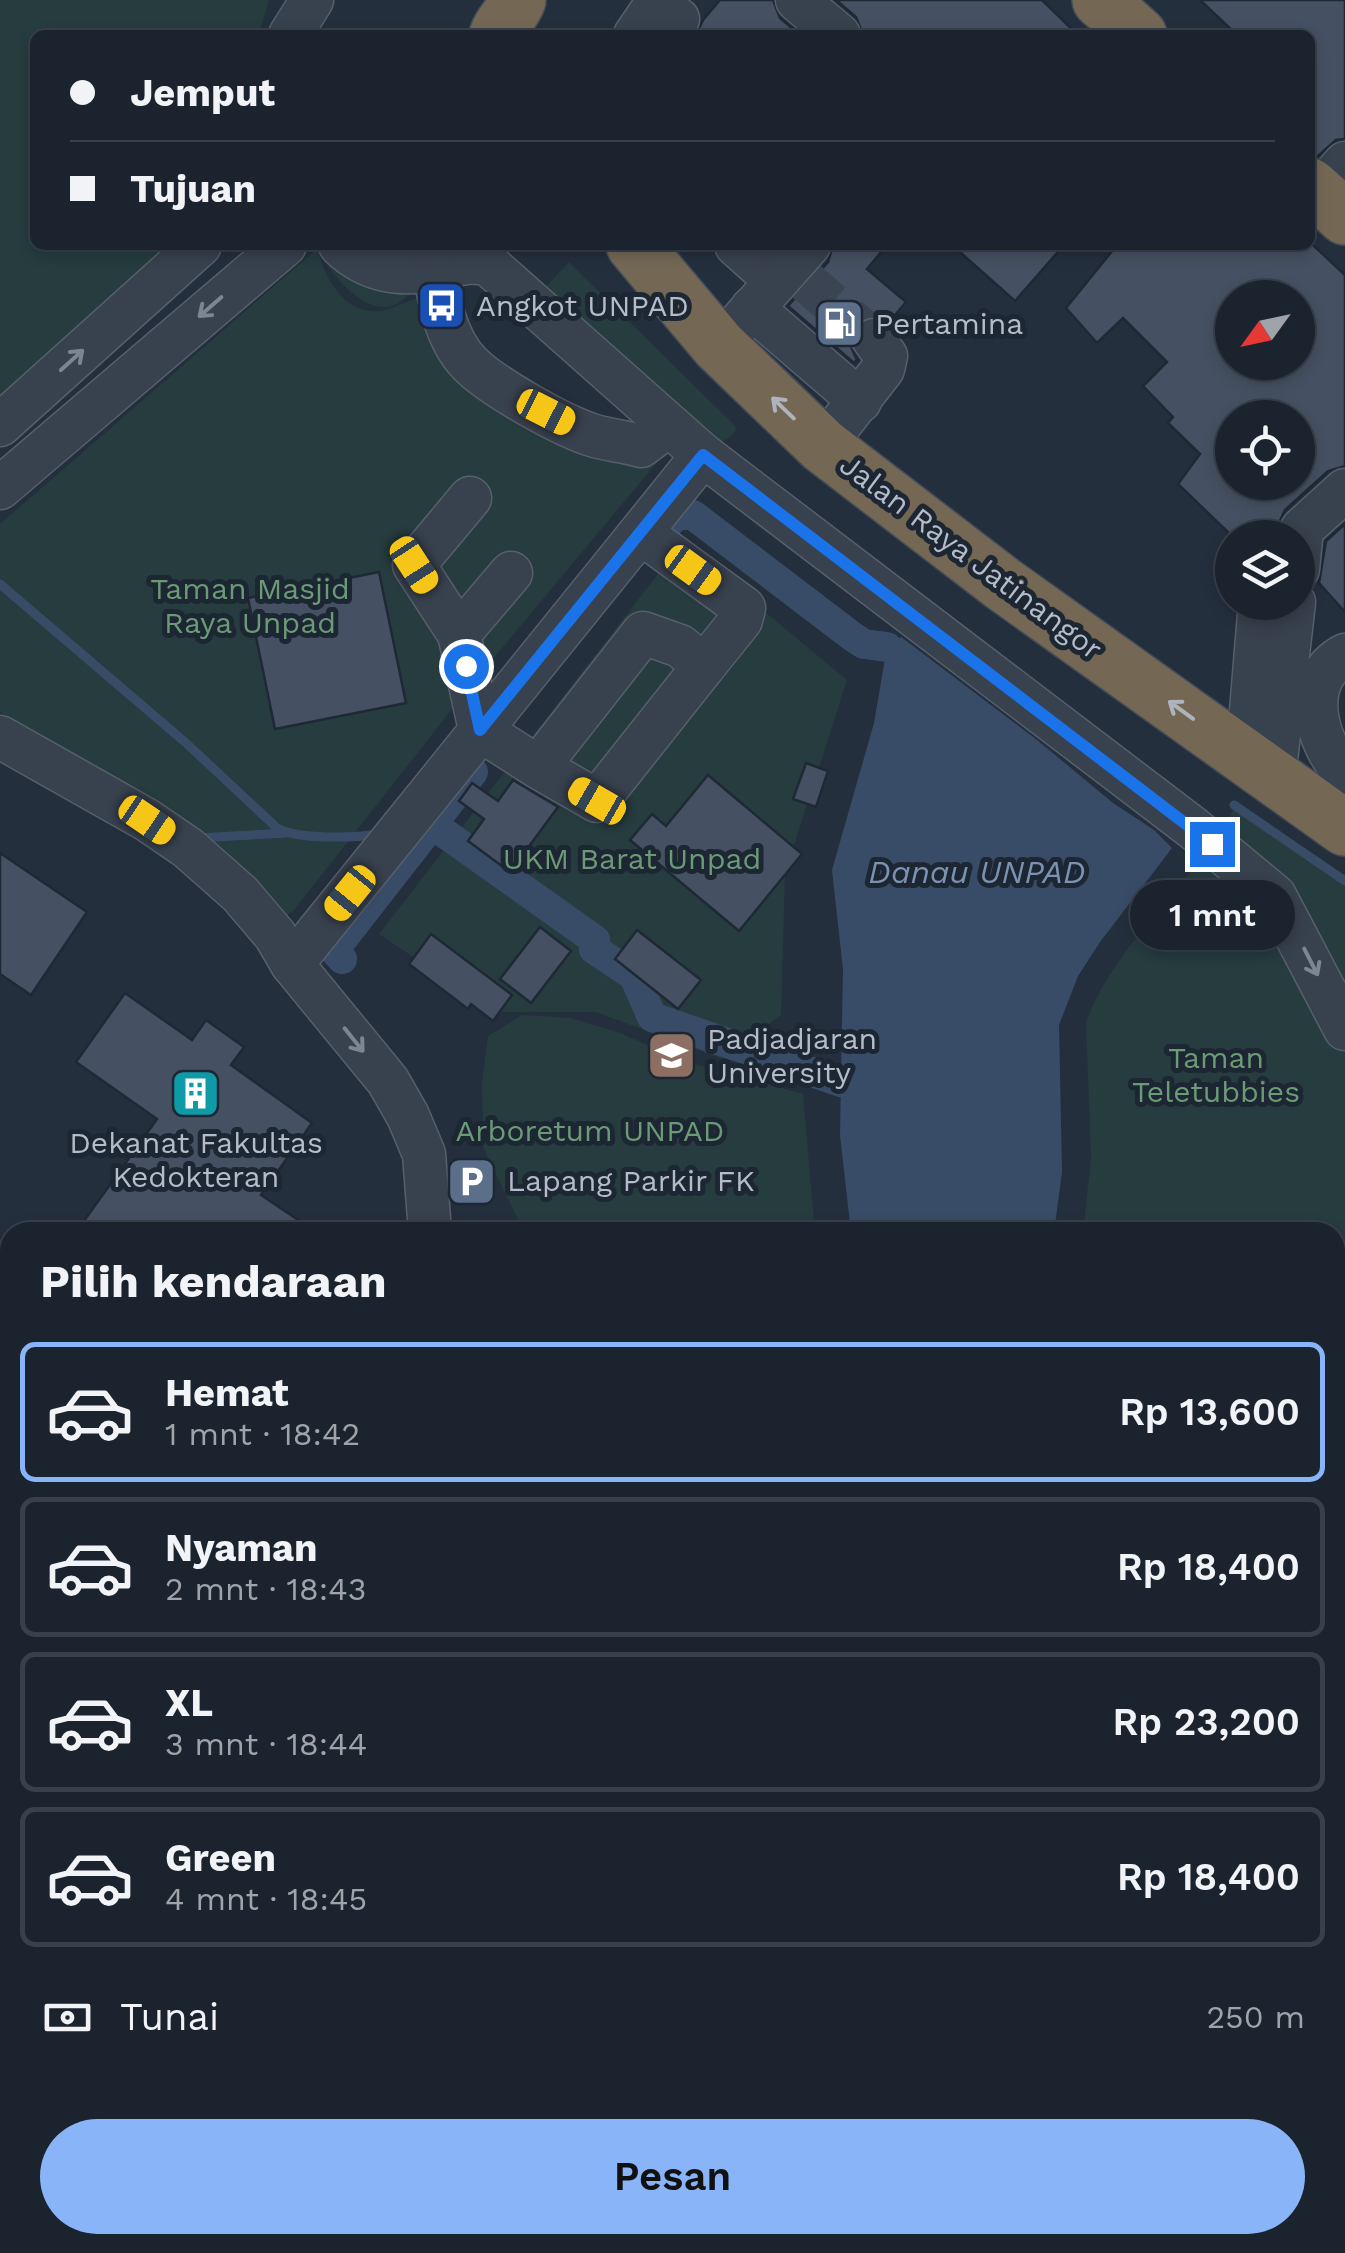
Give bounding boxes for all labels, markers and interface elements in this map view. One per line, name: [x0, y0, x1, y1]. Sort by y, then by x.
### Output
text: Jemput: [130, 71, 275, 115]
text: Tujuan: [130, 167, 256, 211]
bus stop icon: Angkot UNPAD: [415, 280, 467, 332]
north arrow: [1215, 280, 1315, 380]
map controls: [1215, 280, 1315, 620]
place label: Angkot UNPAD: [476, 288, 689, 323]
one-way arrow: [198, 295, 223, 318]
fuel station icon: Pertamina: [814, 298, 866, 350]
place label: Pertamina: [875, 306, 1023, 341]
one-way arrow: [59, 349, 84, 372]
car: [512, 385, 580, 439]
one-way arrow: [772, 396, 796, 420]
button: locate: [1215, 400, 1315, 500]
street label: Jalan Raya Jatinangor: [833, 447, 1109, 667]
button: layers: [1215, 520, 1315, 620]
car: [385, 532, 443, 598]
car: [660, 540, 726, 600]
park label: Taman Masjid Raya Unpad: [150, 571, 350, 640]
route start: [444, 644, 489, 689]
one-way arrow: [1168, 700, 1195, 721]
car: [564, 773, 630, 829]
car: [114, 791, 180, 849]
route end: [1190, 822, 1235, 867]
park label: UKM Barat Unpad: [503, 841, 761, 876]
water label: Danau UNPAD: [868, 853, 1086, 891]
car: [319, 860, 381, 926]
callout: 1 mnt: [1130, 879, 1294, 949]
text: 1 mnt: [1169, 896, 1256, 934]
one-way arrow: [1302, 947, 1321, 977]
place label: Padjadjaran University: [707, 1021, 877, 1090]
one-way arrow: [343, 1026, 365, 1052]
school or university icon: Padjadjaran University: [646, 1030, 698, 1082]
park label: Taman Teletubbies: [1132, 1040, 1300, 1109]
building icon: Dekanat Fakultas Kedokteran: [170, 1068, 222, 1120]
park label: Arboretum UNPAD: [456, 1113, 724, 1148]
place label: Dekanat Fakultas Kedokteran: [69, 1125, 323, 1194]
parking icon: Lapang Parkir FK: [446, 1155, 498, 1207]
place label: Lapang Parkir FK: [507, 1163, 755, 1198]
text: Pilih kendaraan: [40, 1255, 387, 1308]
icon: car: [45, 1367, 135, 1457]
text: Hemat: [165, 1371, 289, 1415]
text: Rp 13,600: [1119, 1390, 1300, 1434]
text: 1 mnt · 18:42: [165, 1415, 360, 1453]
icon: car: [45, 1522, 135, 1612]
text: Nyaman: [165, 1526, 317, 1570]
text: Rp 18,400: [1117, 1545, 1300, 1589]
text: 2 mnt · 18:43: [165, 1570, 366, 1608]
icon: car: [45, 1677, 135, 1767]
text: XL: [165, 1681, 213, 1725]
text: Rp 23,200: [1113, 1700, 1300, 1744]
text: 3 mnt · 18:44: [165, 1725, 367, 1763]
icon: car: [45, 1832, 135, 1922]
text: Green: [165, 1836, 276, 1880]
text: Rp 18,400: [1117, 1855, 1300, 1899]
text: 4 mnt · 18:45: [165, 1880, 367, 1918]
icon: cash: [40, 1990, 95, 2045]
text: Tunai: [120, 1995, 219, 2039]
text: 250 m: [1206, 1998, 1305, 2036]
button: Pesan: [40, 2119, 1305, 2234]

